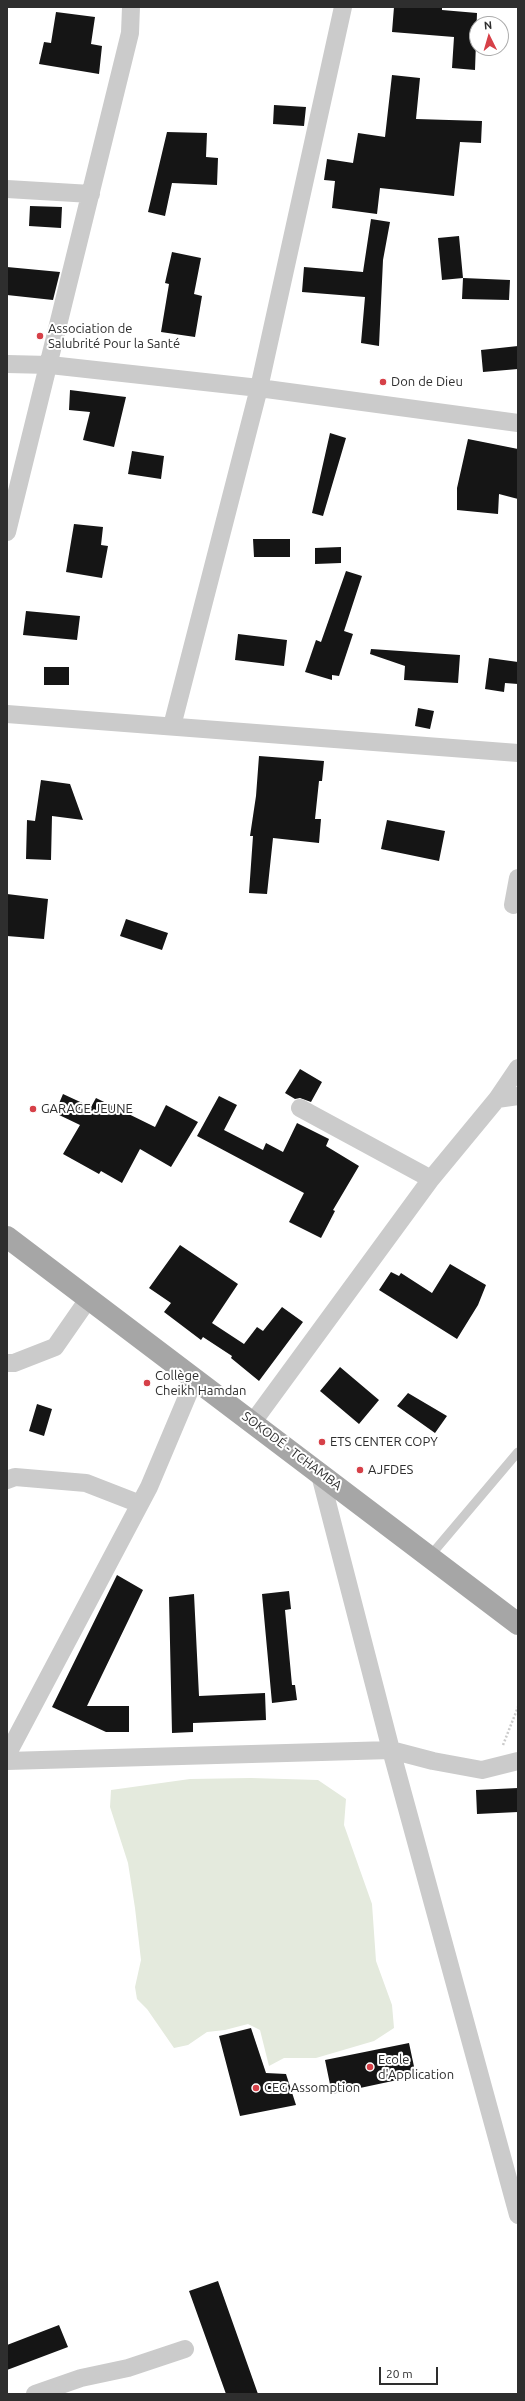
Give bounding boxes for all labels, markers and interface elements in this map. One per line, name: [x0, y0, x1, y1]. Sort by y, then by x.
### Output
north arrow: [469, 16, 509, 56]
text: N: [483, 19, 493, 31]
place label: Association de Salubrité Pour la Santé: [48, 321, 180, 352]
marker: Association de Salubrité Pour la Santé: [35, 331, 45, 341]
place label: Don de Dieu: [391, 374, 463, 390]
marker: Don de Dieu: [378, 377, 388, 387]
place label: GARAGE JEUNE: [41, 1101, 133, 1117]
marker: GARAGE JEUNE: [28, 1104, 38, 1114]
place label: Collège Cheikh Hamdan: [155, 1368, 246, 1399]
marker: Collège Cheikh Hamdan: [142, 1378, 152, 1388]
street label: SOKODÉ - TCHAMBA: [239, 1408, 345, 1494]
place label: ETS CENTER COPY: [330, 1434, 438, 1450]
marker: ETS CENTER COPY: [317, 1437, 327, 1447]
place label: AJFDES: [368, 1462, 413, 1478]
marker: AJFDES: [355, 1465, 365, 1475]
place label: Ecole d'Application: [378, 2052, 454, 2083]
marker: Ecole d'Application: [365, 2062, 375, 2072]
place label: CEG Assomption: [264, 2080, 360, 2096]
marker: CEG Assomption: [251, 2083, 261, 2093]
scale bar: [381, 2359, 440, 2385]
text: 20 m: [386, 2367, 413, 2380]

